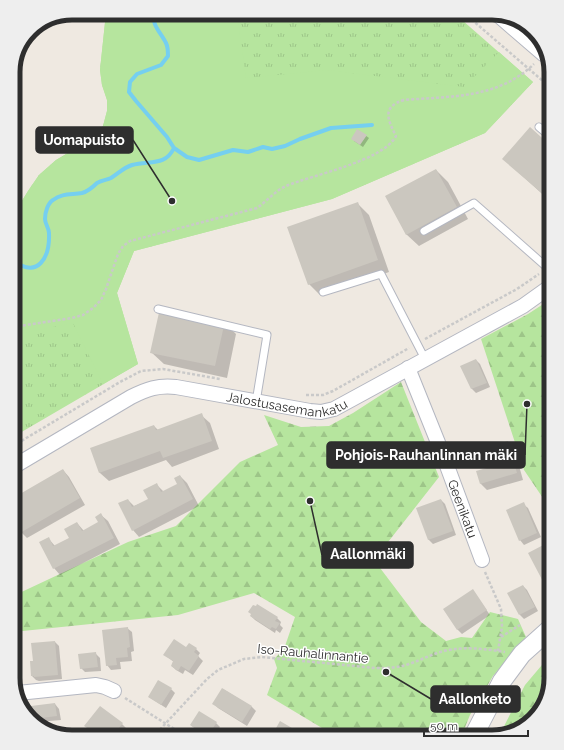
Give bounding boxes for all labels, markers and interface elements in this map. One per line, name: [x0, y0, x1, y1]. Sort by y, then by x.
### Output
callout: Uomapuisto: [36, 127, 133, 153]
text: Uomapuisto: [43, 132, 125, 148]
street label: Jalostusasemankatu: [225, 389, 350, 420]
callout: Pohjois-Rauhanlinnan mäki: [327, 442, 525, 468]
text: Pohjois-Rauhanlinnan mäki: [335, 447, 517, 463]
street label: Geenikatu: [445, 478, 480, 540]
callout: Aallonmäki: [322, 542, 413, 568]
text: Aallonmäki: [330, 546, 406, 562]
street label: Iso-Rauhalinnantie: [257, 641, 369, 666]
callout: Aallonketo: [431, 686, 520, 712]
text: Aallonketo: [439, 691, 512, 707]
scale bar: [424, 712, 528, 738]
text: 50 m: [430, 719, 458, 733]

